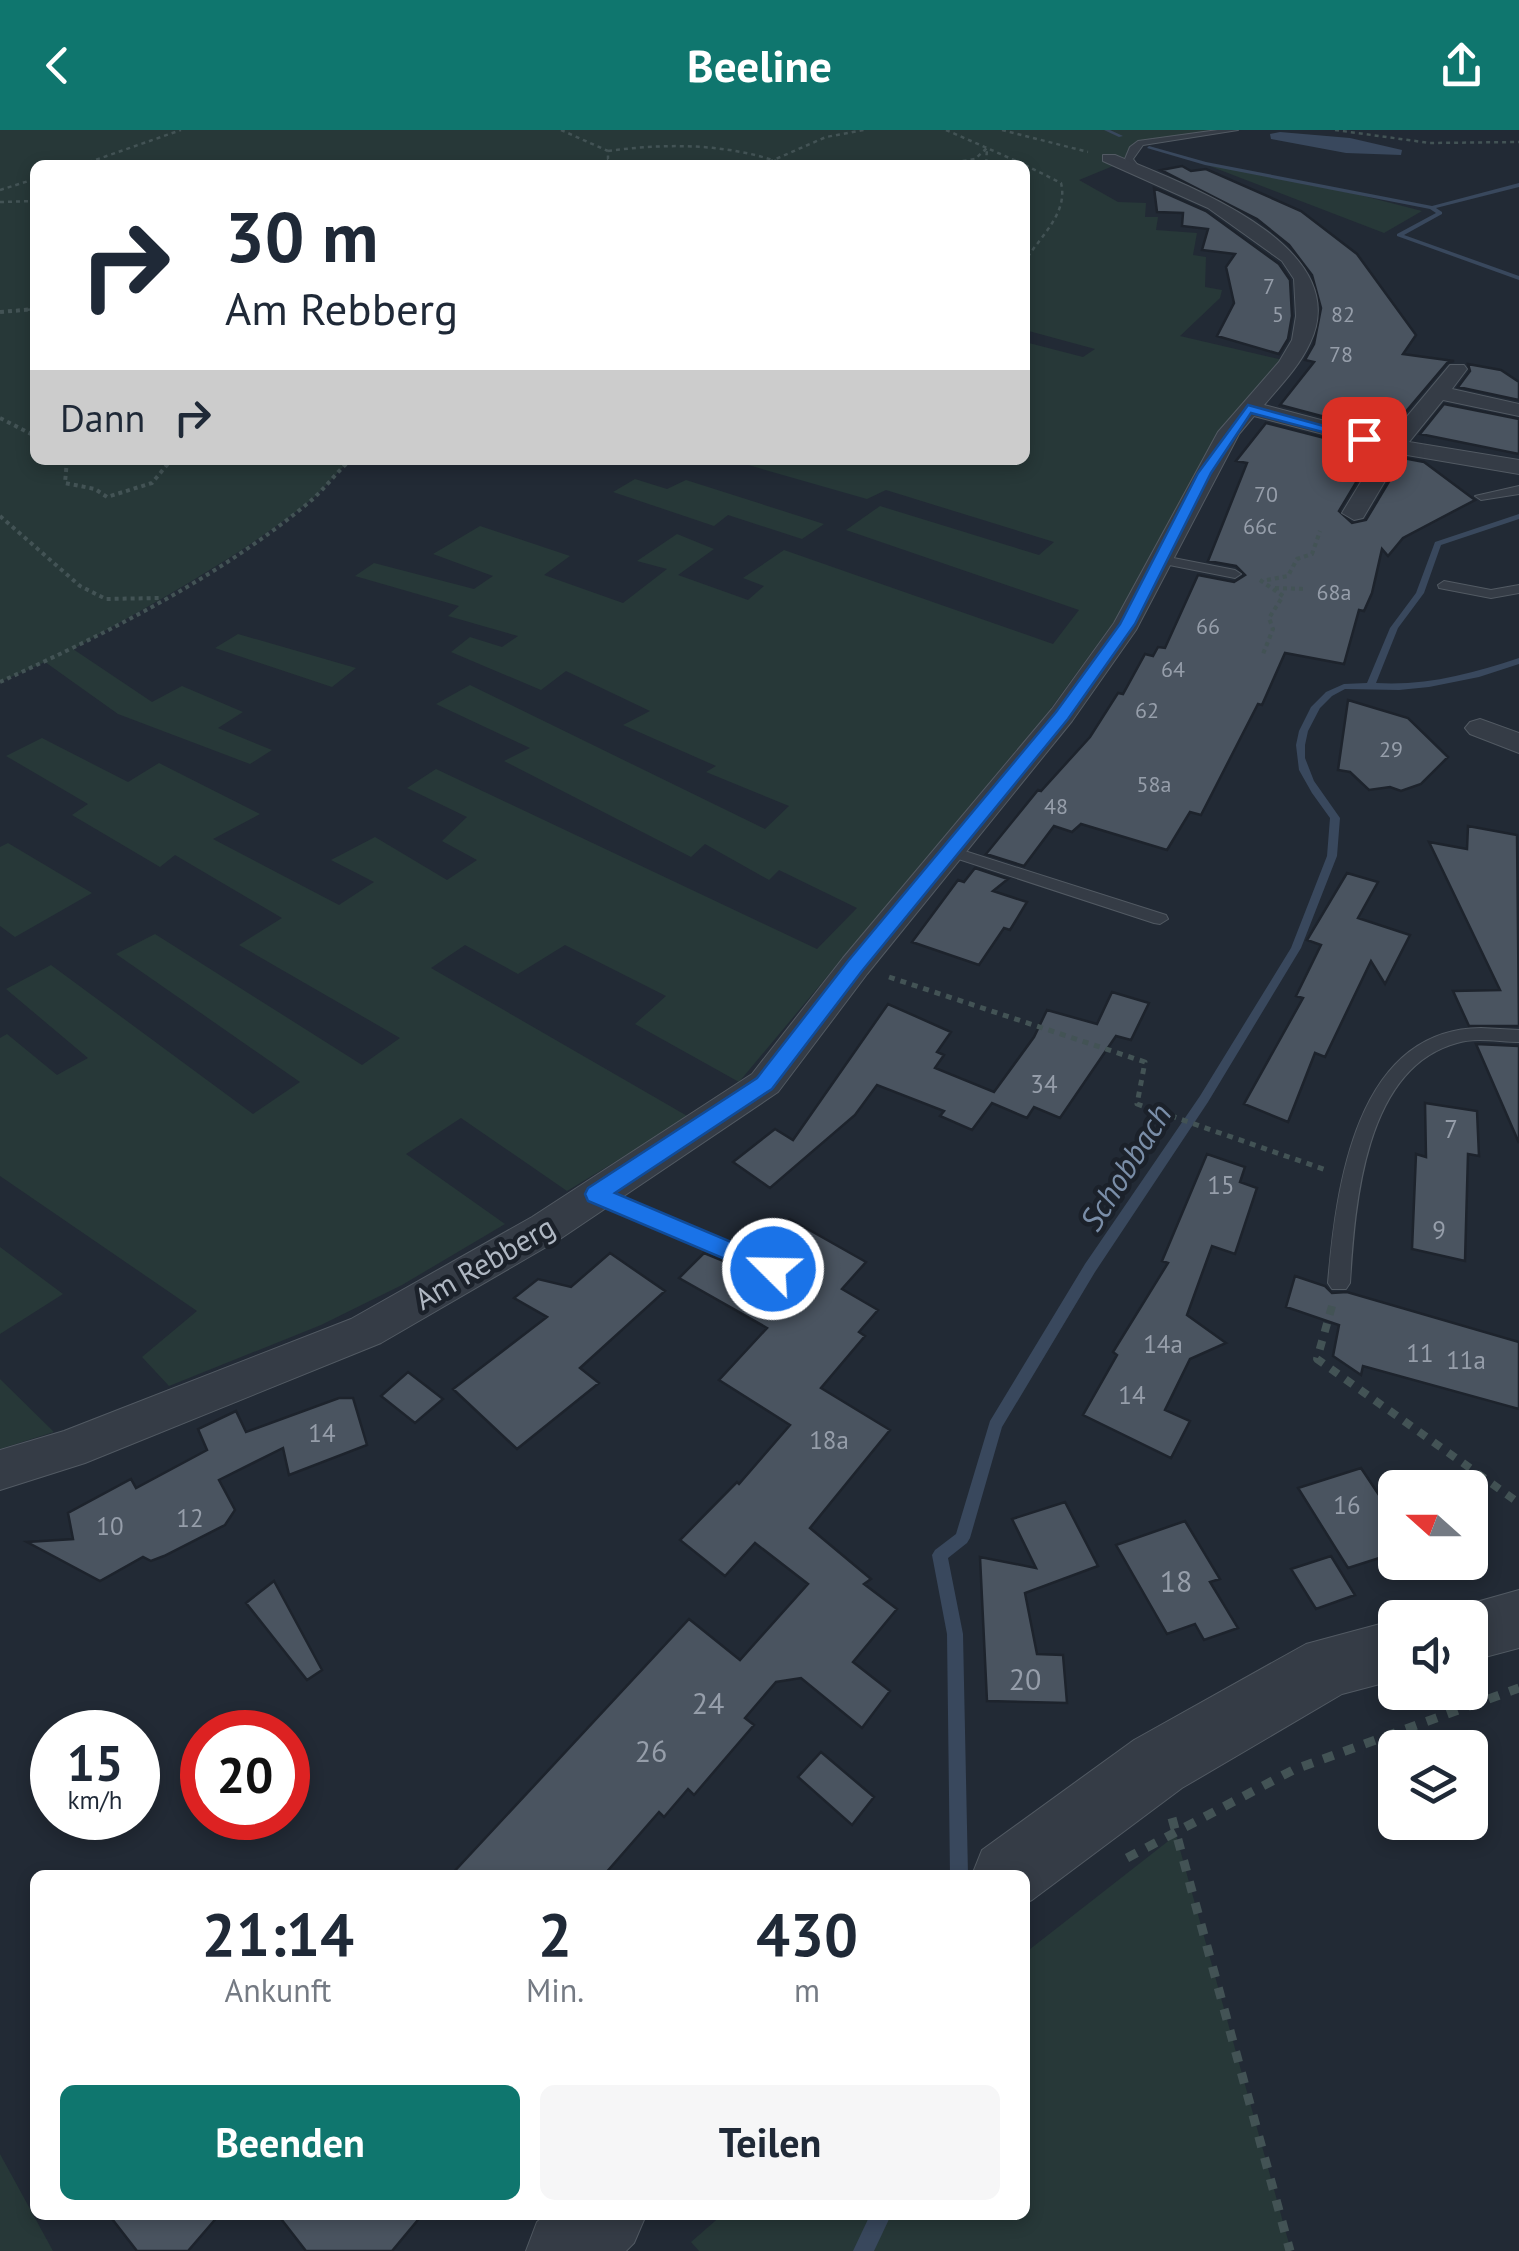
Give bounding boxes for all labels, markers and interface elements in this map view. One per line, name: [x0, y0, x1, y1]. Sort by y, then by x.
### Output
text: Beeline: [687, 36, 832, 94]
icon: back: [30, 38, 85, 93]
icon: share: [1434, 38, 1489, 93]
text: 30 m: [225, 191, 378, 281]
icon: right: [60, 200, 190, 330]
house number: 7: [1263, 272, 1275, 300]
text: Am Rebberg: [225, 279, 458, 337]
house number: 5: [1272, 300, 1284, 328]
house number: 82: [1331, 300, 1355, 328]
house number: 78: [1329, 340, 1353, 368]
icon: right: [165, 390, 220, 445]
text: Dann: [60, 393, 145, 442]
pin: [1322, 397, 1407, 482]
icon: arrive: [1337, 412, 1392, 467]
house number: 70: [1254, 480, 1278, 508]
house number: 66c: [1243, 512, 1277, 540]
house number: 68a: [1317, 578, 1351, 606]
house number: 66: [1196, 612, 1220, 640]
house number: 64: [1161, 655, 1185, 683]
house number: 62: [1135, 696, 1159, 724]
house number: 29: [1379, 735, 1403, 763]
house number: 58a: [1137, 770, 1171, 798]
house number: 48: [1044, 792, 1068, 820]
house number: 34: [1030, 1068, 1058, 1100]
water label: Schobbach: [1070, 1096, 1180, 1238]
house number: 7: [1444, 1113, 1458, 1145]
house number: 15: [1207, 1169, 1235, 1201]
street label: Am Rebberg: [407, 1206, 561, 1318]
house number: 9: [1432, 1214, 1446, 1246]
position arrow: [721, 1217, 825, 1321]
house number: 14a: [1143, 1328, 1183, 1360]
house number: 11: [1406, 1337, 1434, 1369]
house number: 11a: [1446, 1344, 1486, 1376]
house number: 14: [1118, 1379, 1146, 1411]
house number: 14: [308, 1417, 336, 1449]
house number: 18a: [809, 1424, 849, 1456]
north arrow: [1378, 1470, 1488, 1580]
map controls: [1378, 1470, 1488, 1840]
house number: 16: [1333, 1489, 1361, 1521]
house number: 12: [176, 1502, 204, 1534]
house number: 10: [96, 1510, 124, 1542]
house number: 18: [1160, 1561, 1192, 1600]
button: sound: [1378, 1600, 1488, 1710]
house number: 20: [1009, 1659, 1041, 1698]
house number: 24: [692, 1683, 724, 1722]
speed limit sign: 20: [180, 1710, 310, 1840]
text: 15: [67, 1730, 123, 1795]
button: layers: [1378, 1730, 1488, 1840]
house number: 26: [635, 1731, 667, 1770]
text: km/h: [68, 1784, 122, 1816]
text: 21:14: [202, 1895, 354, 1973]
text: 2: [538, 1895, 572, 1973]
text: 430: [756, 1895, 858, 1973]
text: Ankunft: [225, 1969, 331, 2011]
text: Min.: [526, 1969, 584, 2011]
text: m: [794, 1969, 820, 2011]
button: Beenden: [60, 2085, 520, 2200]
button: Teilen: [540, 2085, 1000, 2200]

